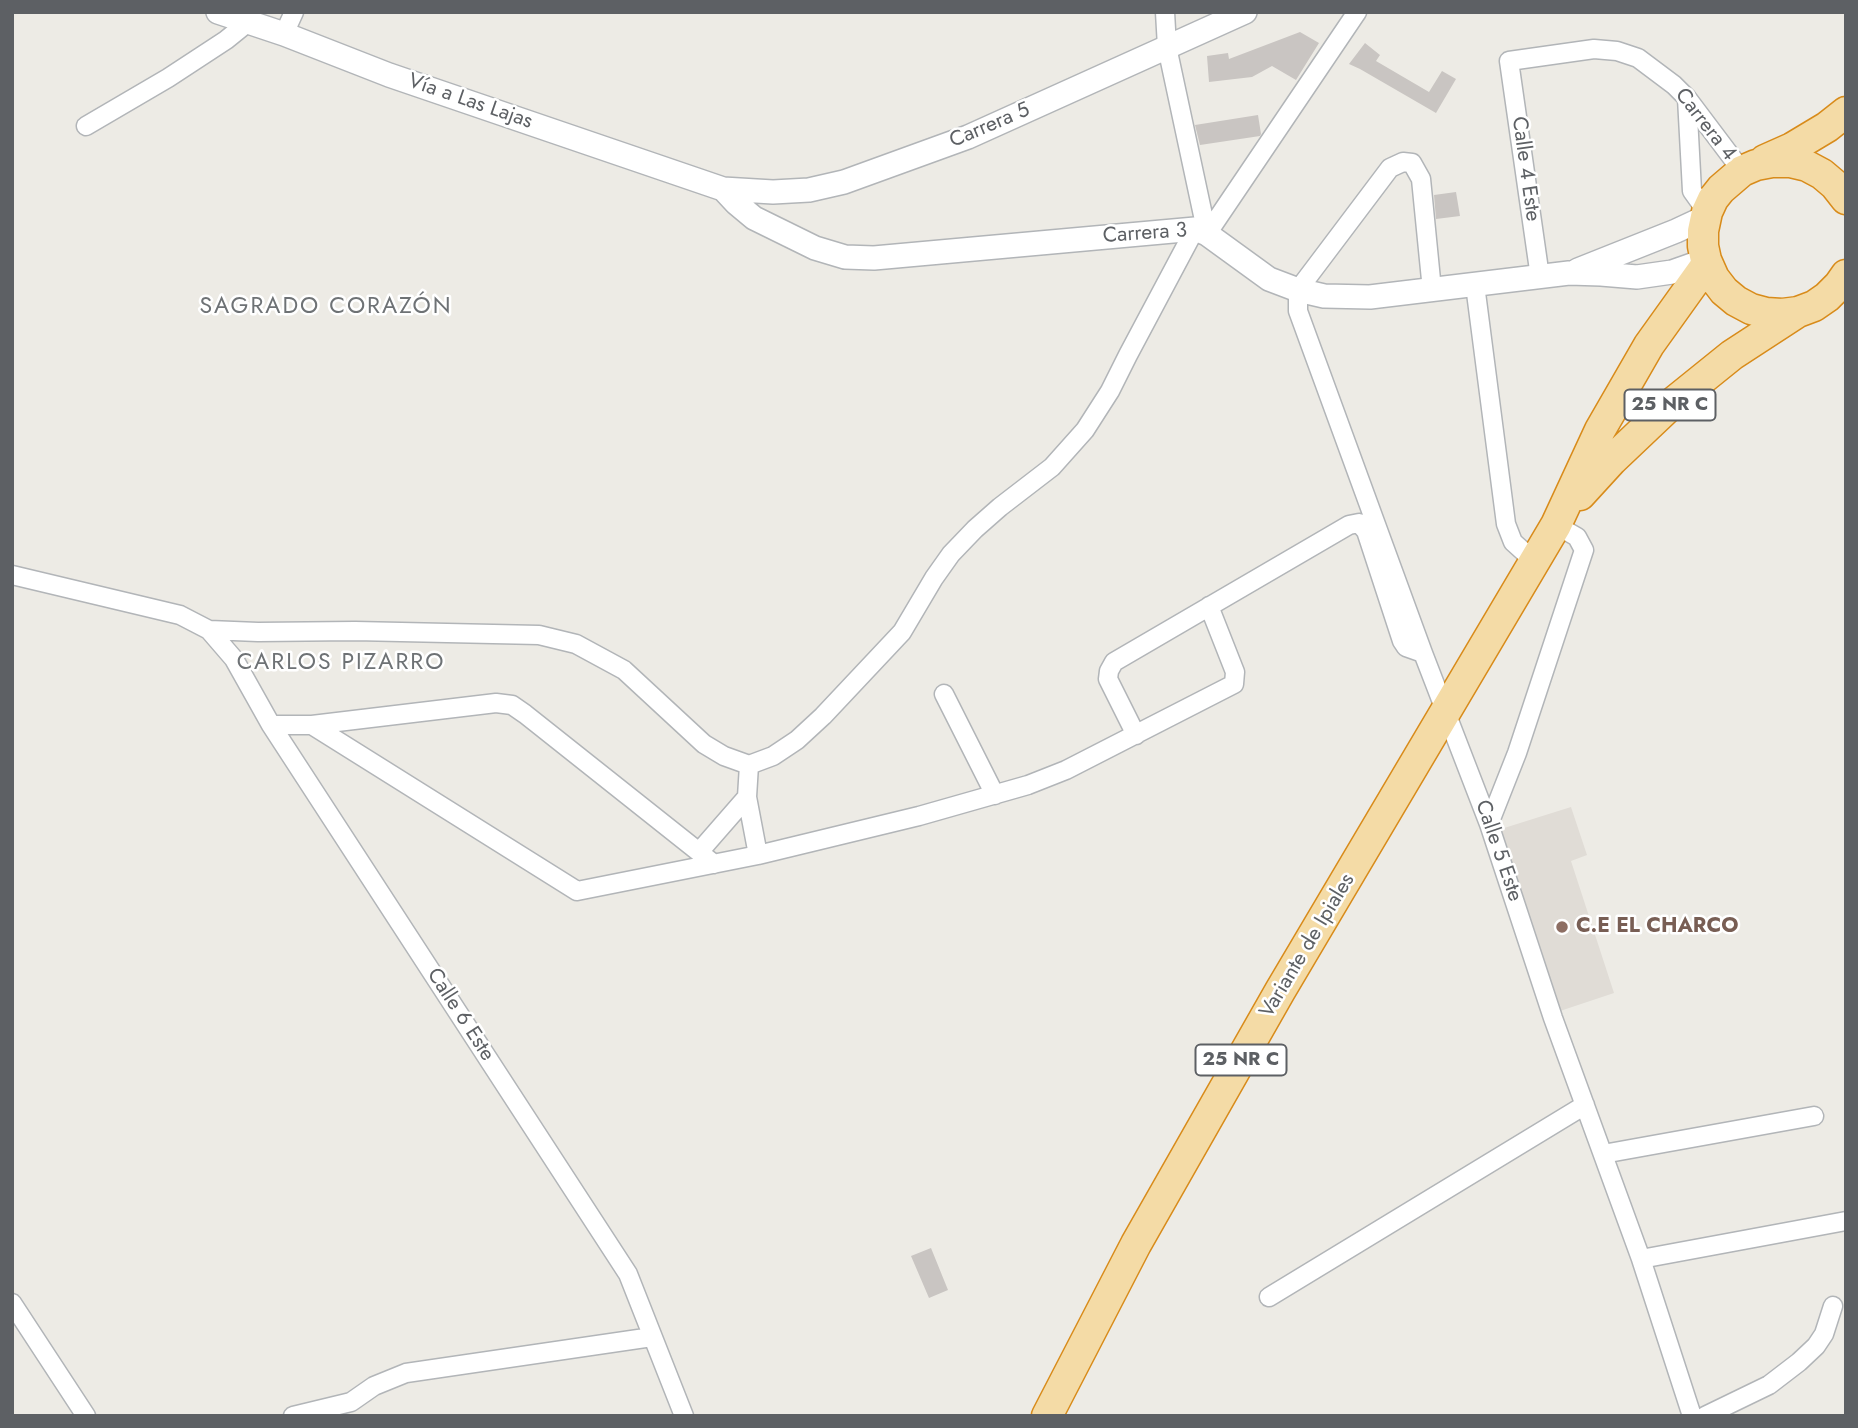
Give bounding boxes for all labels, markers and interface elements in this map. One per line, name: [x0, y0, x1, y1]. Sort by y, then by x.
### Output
street label: Vía a Las Lajas: [405, 69, 535, 135]
street label: Carrera 4: [1669, 84, 1741, 166]
street label: Carrera 5: [946, 98, 1034, 154]
street label: Calle 4 Este: [1505, 115, 1545, 223]
street label: Carrera 3: [1102, 218, 1188, 250]
district label: SAGRADO CORAZÓN: [201, 293, 451, 321]
road number: 25 NR C: [1624, 390, 1716, 420]
district label: CARLOS PIZARRO: [238, 649, 444, 677]
street label: Calle 5 Este: [1469, 797, 1527, 905]
street label: Variante de Ipiales: [1255, 869, 1361, 1023]
place label: C.E EL CHARCO: [1576, 914, 1738, 940]
marker: C.E EL CHARCO: [1554, 919, 1570, 935]
street label: Calle 6 Este: [421, 964, 499, 1066]
road number: 25 NR C: [1196, 1044, 1286, 1076]

